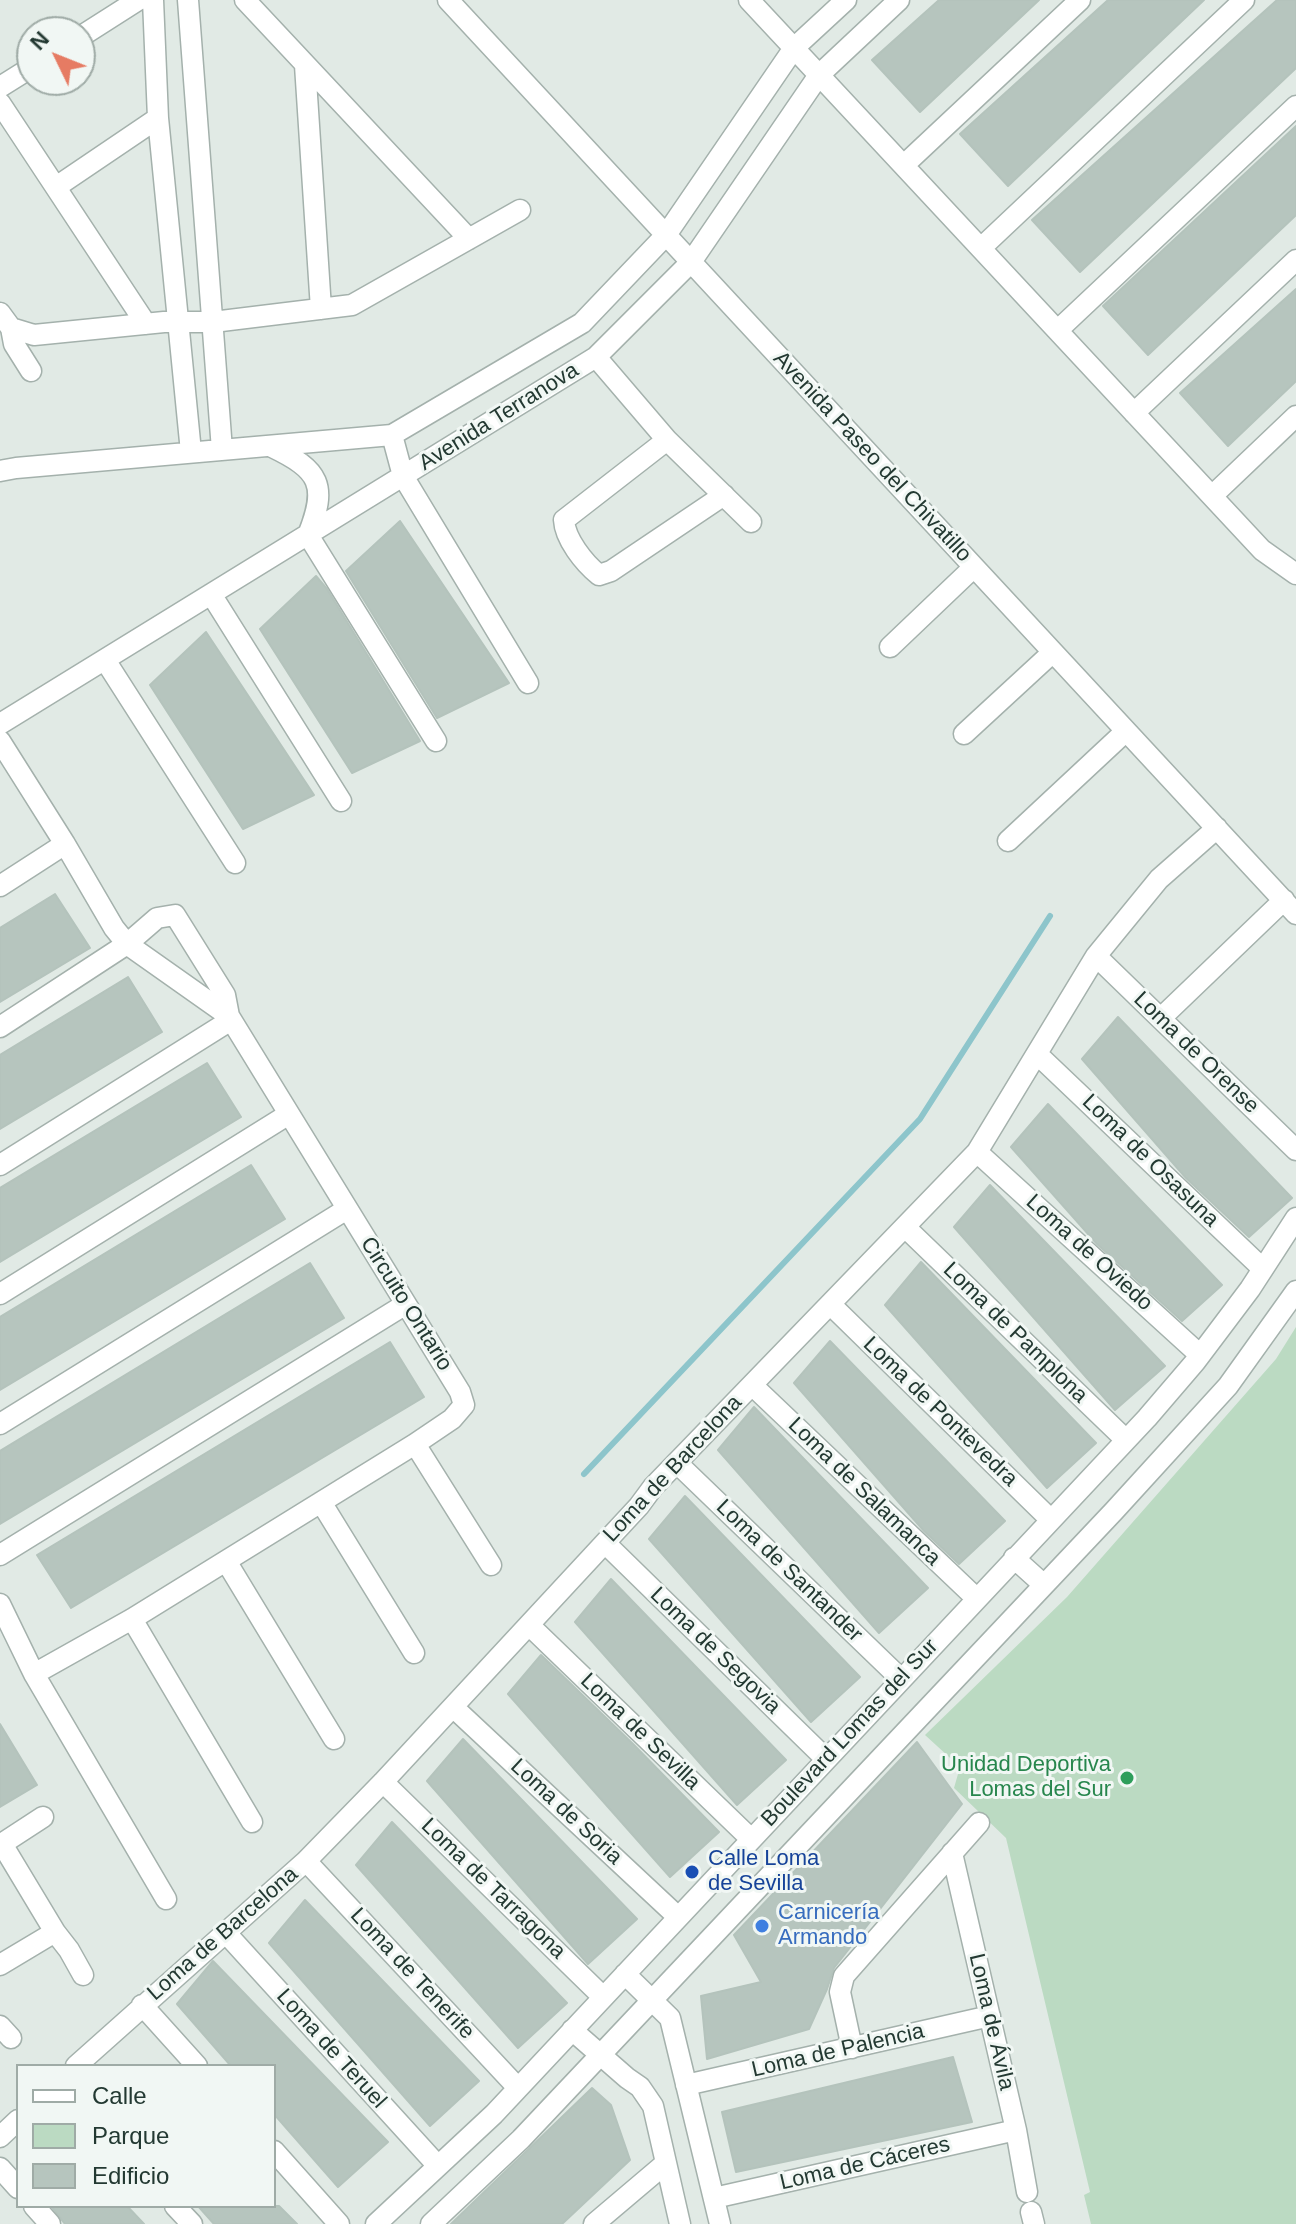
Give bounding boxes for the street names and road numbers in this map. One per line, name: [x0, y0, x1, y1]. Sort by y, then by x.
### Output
street label: Avenida Paseo del Chivatillo: [767, 346, 977, 568]
street label: Avenida Terranova: [414, 357, 584, 477]
street label: Loma de Orense: [1128, 987, 1264, 1119]
street label: Loma de Osasuna: [1076, 1089, 1224, 1233]
street label: Loma de Oviedo: [1020, 1189, 1158, 1317]
street label: Circuito Ontario: [354, 1232, 458, 1376]
street label: Loma de Pamplona: [937, 1257, 1093, 1409]
street label: Loma de Pontevedra: [857, 1332, 1023, 1492]
street label: Loma de Barcelona: [598, 1390, 748, 1548]
street label: Loma de Salamanca: [782, 1412, 946, 1572]
street label: Loma de Santander: [710, 1494, 868, 1648]
street label: Loma de Segovia: [644, 1582, 786, 1720]
street label: Boulevard Lomas del Sur: [756, 1634, 944, 1832]
street label: Loma de Sevilla: [575, 1668, 705, 1796]
street label: Loma de Soria: [505, 1754, 627, 1870]
street label: Loma de Tarragona: [415, 1813, 571, 1965]
street label: Loma de Barcelona: [142, 1861, 304, 2007]
street label: Loma de Tenerife: [344, 1903, 480, 2045]
street label: Loma de Ávila: [962, 1951, 1020, 2093]
street label: Loma de Teruel: [270, 1984, 392, 2114]
street label: Loma de Palencia: [749, 2018, 927, 2084]
street label: Loma de Cáceres: [777, 2132, 953, 2196]

